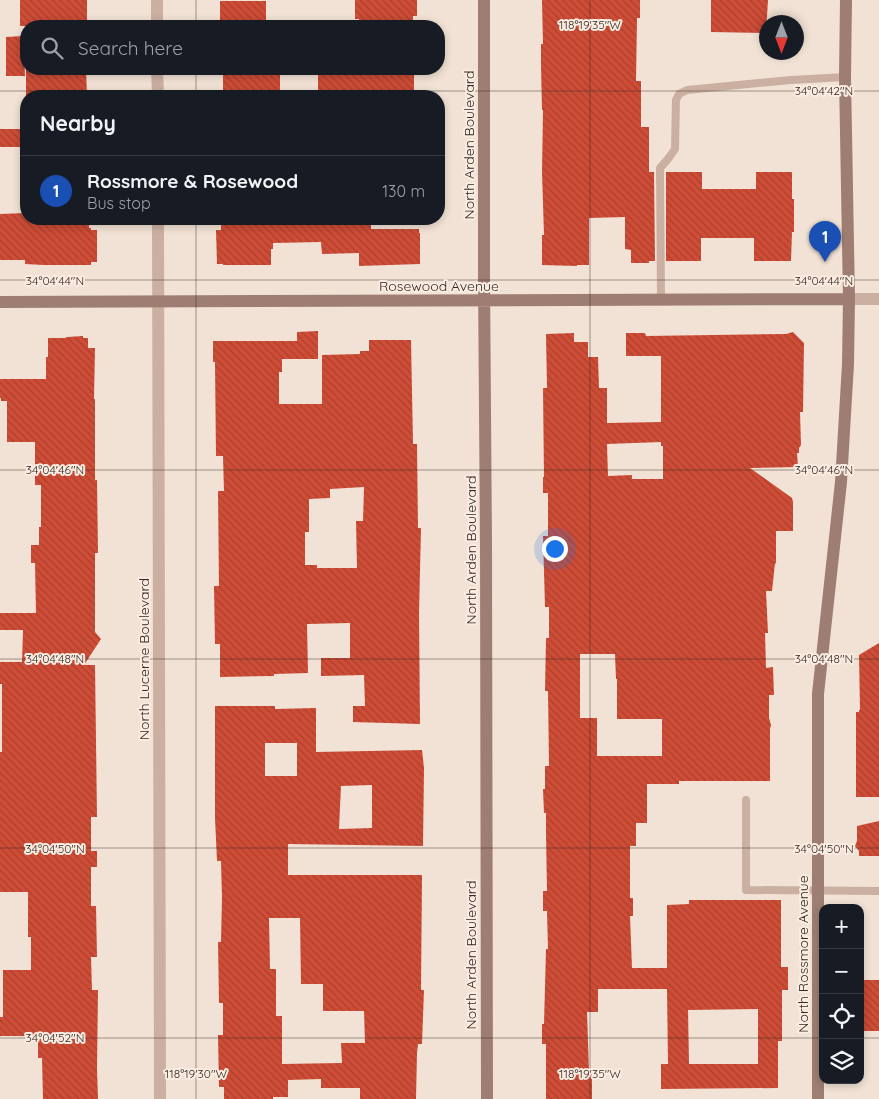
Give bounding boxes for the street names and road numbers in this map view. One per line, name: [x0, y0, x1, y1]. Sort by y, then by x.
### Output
street label: North Arden Boulevard: [460, 71, 478, 219]
street label: Rosewood Avenue: [379, 277, 499, 295]
street label: North Arden Boulevard: [462, 476, 480, 624]
street label: North Lucerne Boulevard: [135, 578, 153, 740]
street label: North Rossmore Avenue: [794, 875, 812, 1033]
street label: North Arden Boulevard: [462, 881, 480, 1029]

